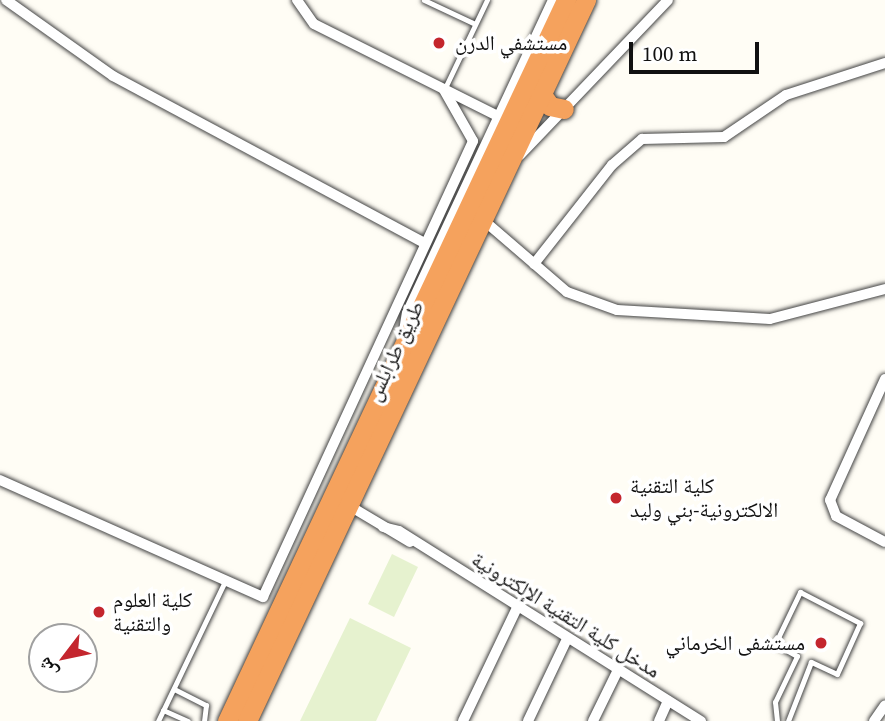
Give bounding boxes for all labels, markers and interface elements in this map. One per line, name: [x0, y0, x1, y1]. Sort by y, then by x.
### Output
scale bar: [633, 28, 762, 72]
place label: مستشفي الدرن: [455, 30, 567, 56]
marker: مستشفي الدرن: [429, 33, 449, 53]
text: 100 m: [642, 39, 697, 68]
street label: طريق طرابلس: [361, 297, 429, 405]
place label: كلية التقنية الالكترونية-بني وليد: [630, 473, 778, 523]
marker: كلية التقنية الالكترونية-بني وليد: [608, 490, 624, 506]
street label: مدخل كلية التقنية الإلكترونية: [467, 547, 665, 683]
place label: كلية العلوم والتقنية: [113, 587, 192, 637]
marker: كلية العلوم والتقنية: [91, 604, 107, 620]
north arrow: [28, 623, 98, 693]
place label: مستشفى الخرماني: [666, 630, 805, 656]
marker: مستشفى الخرماني: [811, 633, 831, 653]
text: ش: [31, 653, 63, 684]

